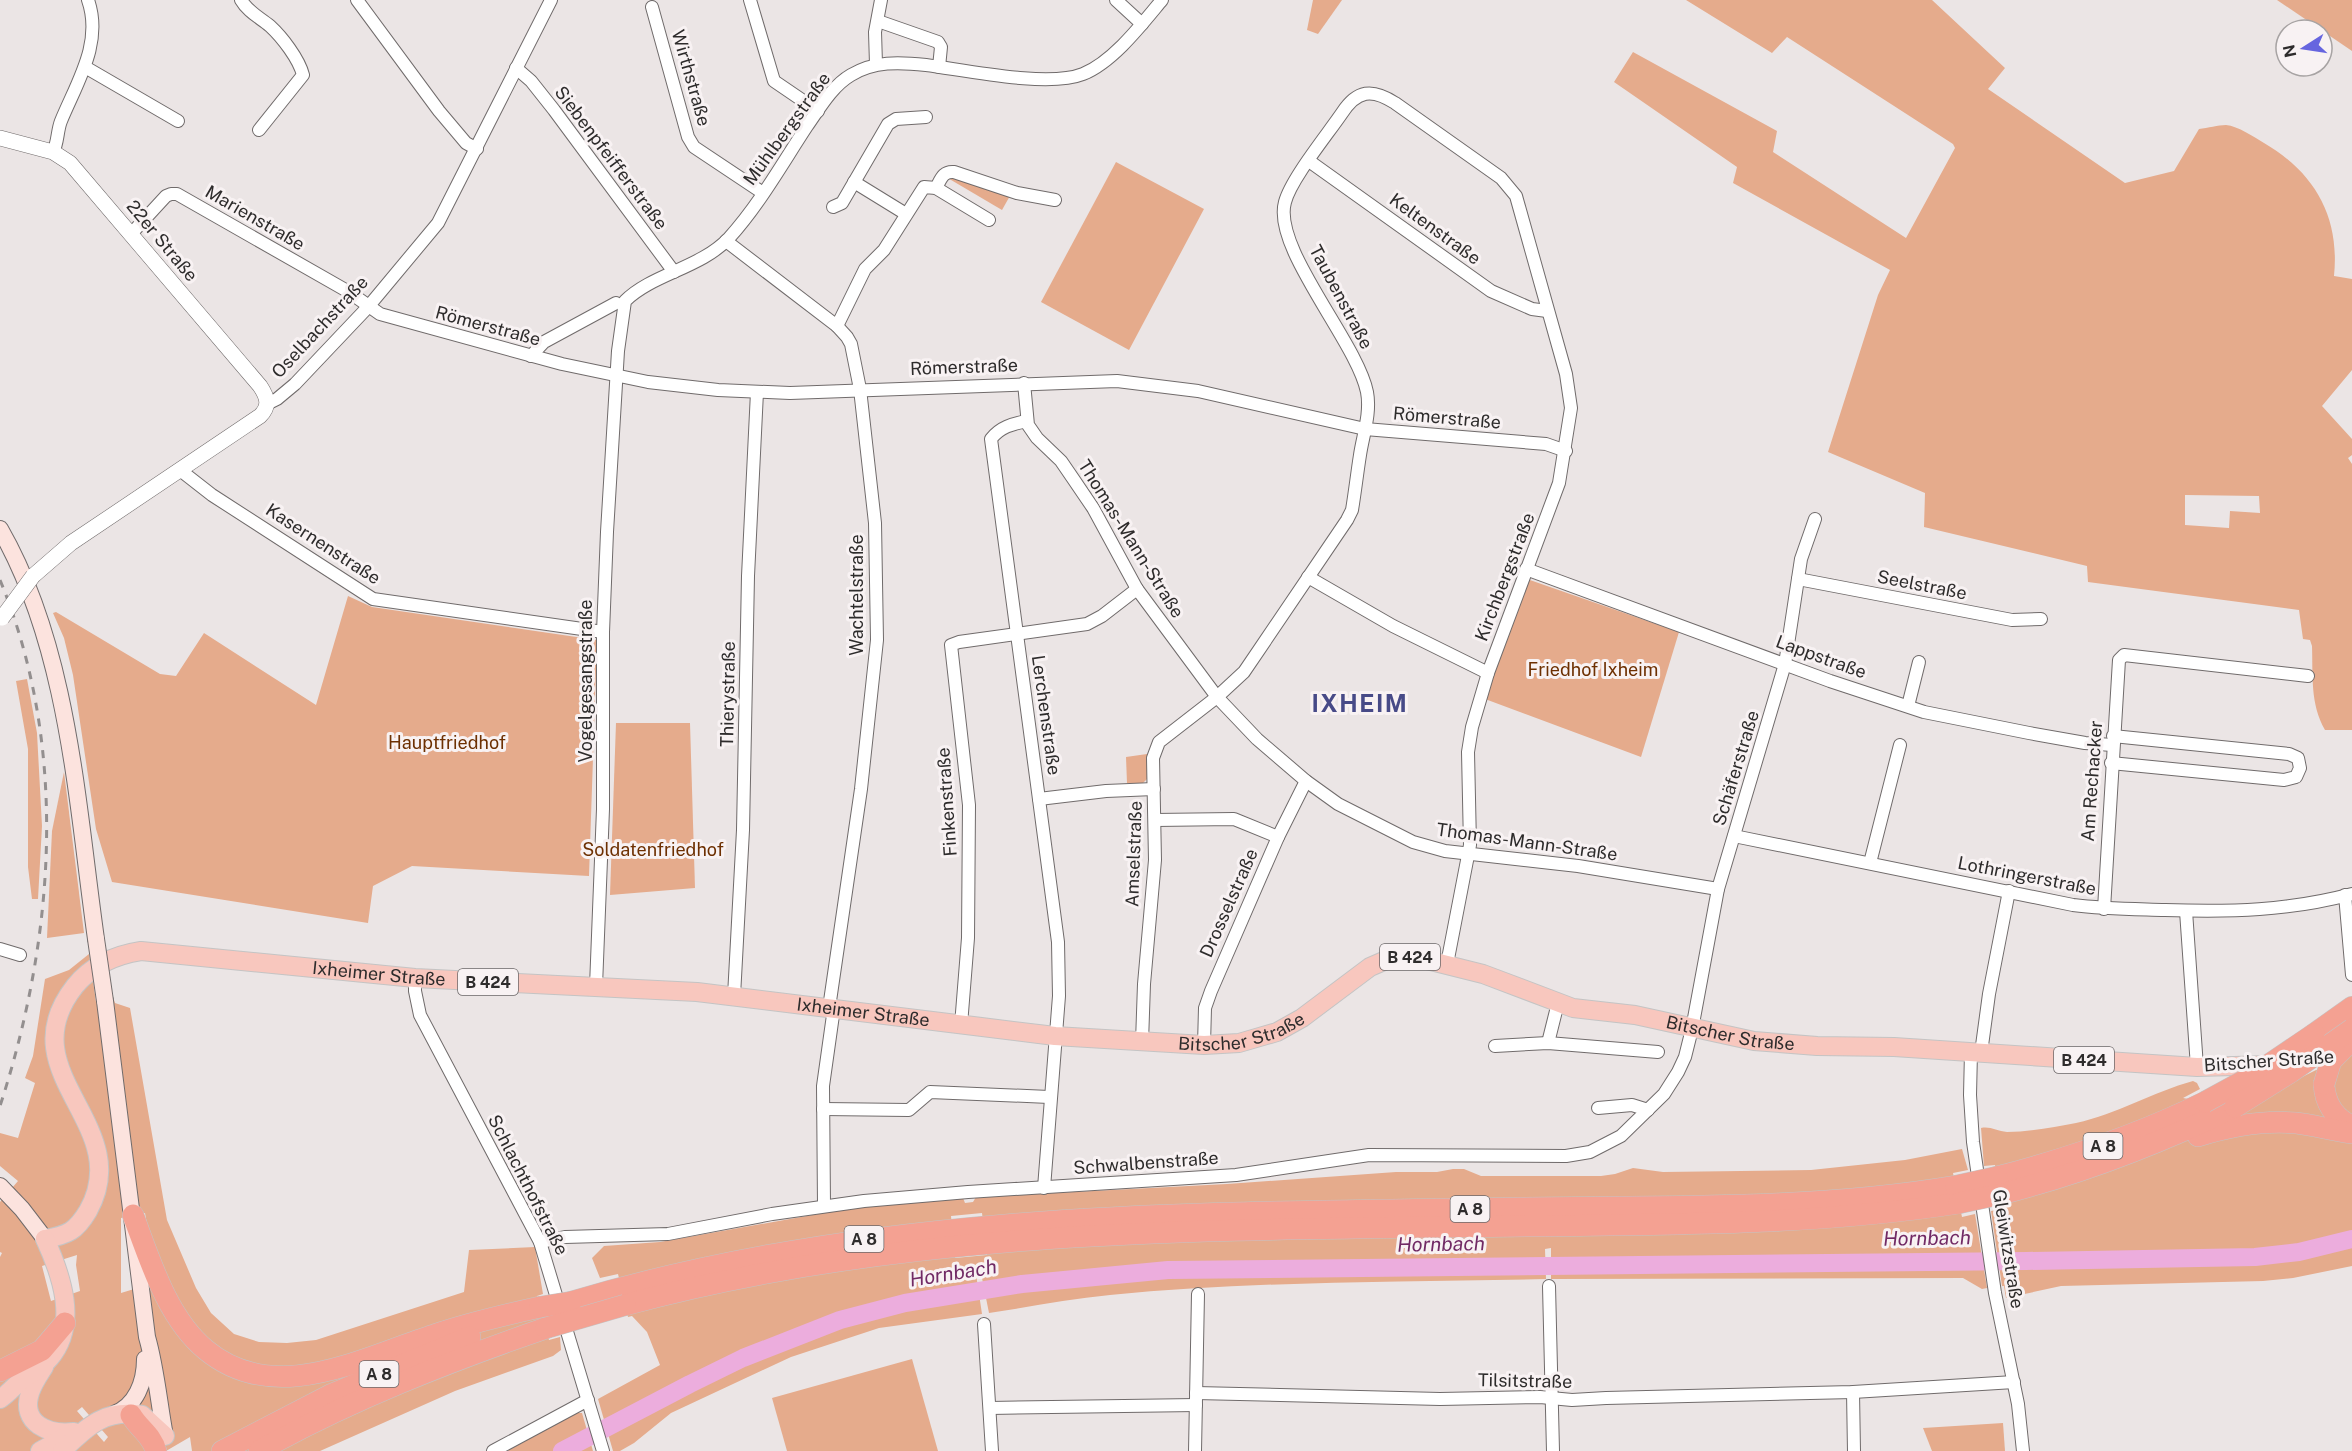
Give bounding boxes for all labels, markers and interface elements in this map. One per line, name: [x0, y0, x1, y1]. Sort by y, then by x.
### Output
north arrow: [2274, 18, 2334, 78]
street label: Wirthstraße: [668, 27, 715, 128]
text: N: [2279, 43, 2300, 59]
street label: Mühlbergstraße: [739, 68, 835, 189]
street label: Siebenpfeifferstraße: [551, 82, 672, 234]
street label: Marienstraße: [202, 181, 309, 254]
street label: Keltenstraße: [1386, 189, 1485, 269]
street label: 22er Straße: [122, 196, 202, 285]
street label: Taubenstraße: [1305, 241, 1378, 352]
street label: Oselbachstraße: [267, 271, 372, 382]
street label: Römerstraße: [433, 301, 543, 350]
street label: Römerstraße: [910, 354, 1018, 379]
street label: Römerstraße: [1392, 402, 1502, 433]
street label: Thomas-Mann-Straße: [1074, 456, 1189, 622]
street label: Kasernenstraße: [262, 499, 385, 588]
street label: Kirchbergstraße: [1470, 510, 1539, 644]
street label: Wachtelstraße: [846, 534, 867, 656]
street label: Seelstraße: [1875, 566, 1969, 604]
street label: Vogelgesangstraße: [575, 600, 596, 762]
street label: Lappstraße: [1773, 630, 1869, 683]
street label: Thierystraße: [716, 641, 739, 747]
street label: Lerchenstraße: [1028, 654, 1065, 776]
park label: Friedhof Ixheim: [1528, 659, 1658, 680]
district label: IXHEIM: [1312, 689, 1408, 717]
street label: Schäferstraße: [1708, 708, 1763, 828]
street label: Am Rechacker: [2077, 720, 2106, 842]
park label: Hauptfriedhof: [388, 732, 506, 753]
street label: Finkenstraße: [932, 747, 961, 857]
street label: Amselstraße: [1121, 801, 1146, 907]
street label: Thomas-Mann-Straße: [1435, 818, 1619, 865]
park label: Soldatenfriedhof: [582, 839, 724, 860]
street label: Drosselstraße: [1195, 845, 1262, 960]
street label: Lothringerstraße: [1956, 852, 2098, 899]
road number: B 424: [1380, 944, 1440, 970]
street label: Ixheimer Straße: [311, 957, 446, 990]
road number: B 424: [458, 969, 518, 995]
street label: Ixheimer Straße: [795, 993, 931, 1031]
street label: Bitscher Straße: [1178, 1008, 1308, 1055]
street label: Bitscher Straße: [1664, 1011, 1795, 1054]
street label: Bitscher Straße: [2203, 1045, 2335, 1076]
road number: B 424: [2054, 1047, 2114, 1073]
street label: Schlachthofstraße: [484, 1111, 573, 1258]
road number: A 8: [2084, 1133, 2122, 1159]
street label: Schwalbenstraße: [1073, 1147, 1219, 1178]
street label: Gleiwitzstraße: [1989, 1188, 2028, 1310]
road number: A 8: [1450, 1196, 1490, 1222]
water label: Hornbach: [1883, 1225, 1971, 1251]
road number: A 8: [844, 1226, 884, 1252]
water label: Hornbach: [1397, 1231, 1485, 1257]
water label: Hornbach: [908, 1254, 998, 1292]
road number: A 8: [360, 1361, 398, 1387]
street label: Tilsitstraße: [1478, 1369, 1572, 1392]

